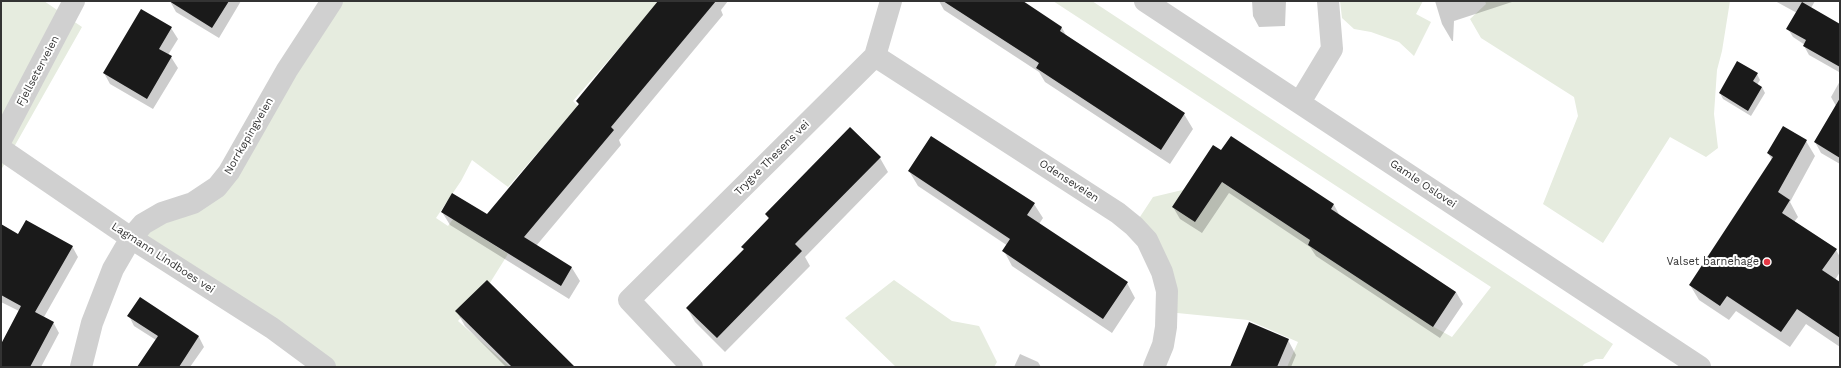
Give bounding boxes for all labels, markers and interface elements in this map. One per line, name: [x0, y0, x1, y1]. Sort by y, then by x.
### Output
street label: Fjellseterveien: [14, 33, 62, 109]
street label: Norrkøpingveien: [222, 95, 276, 177]
street label: Trygve Thesens vei: [732, 118, 812, 198]
street label: Odenseveien: [1037, 157, 1101, 205]
street label: Gamle Oslovei: [1387, 157, 1459, 211]
street label: Lagmann Lindboes vei: [109, 220, 217, 296]
place label: Valset barnehage: [1667, 255, 1759, 269]
marker: Valset barnehage: [1762, 257, 1772, 267]

